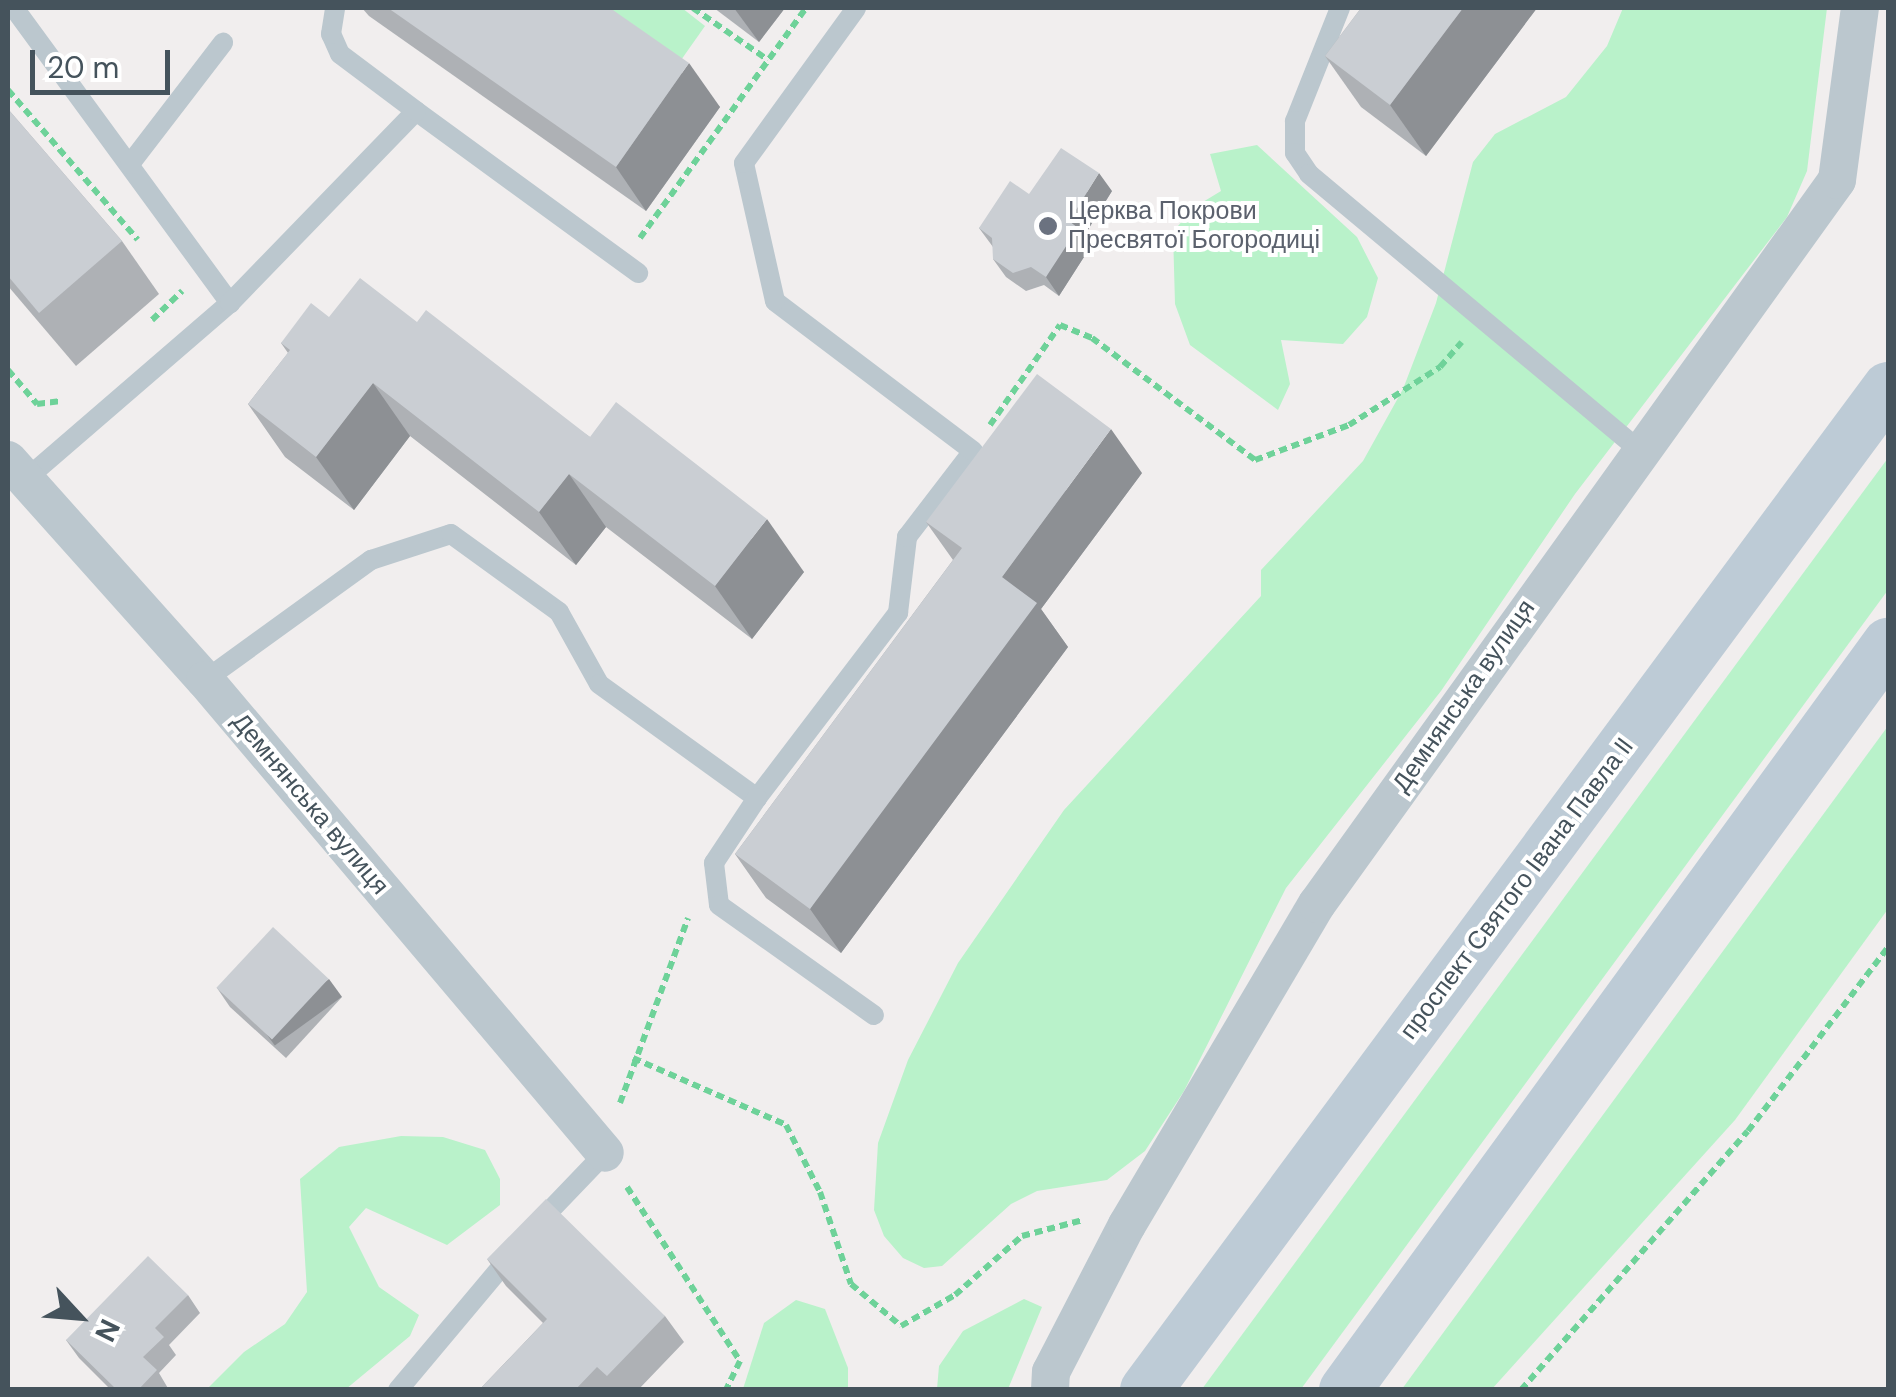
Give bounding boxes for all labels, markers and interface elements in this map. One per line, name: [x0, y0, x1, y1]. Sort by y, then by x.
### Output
scale bar: [35, 30, 175, 92]
text: 20 m: [47, 48, 119, 87]
place label: Церква Покрови Пресвятої Богородиці: [1068, 197, 1320, 256]
marker: Церква Покрови Пресвятої Богородиці: [1037, 215, 1059, 237]
street label: Демнянська вулиця: [1386, 594, 1542, 798]
street label: Демнянська вулиця: [225, 707, 395, 901]
street label: проспект Святого Івана Павла II: [1394, 733, 1640, 1045]
north arrow: [30, 1267, 130, 1367]
text: N: [86, 1313, 129, 1348]

